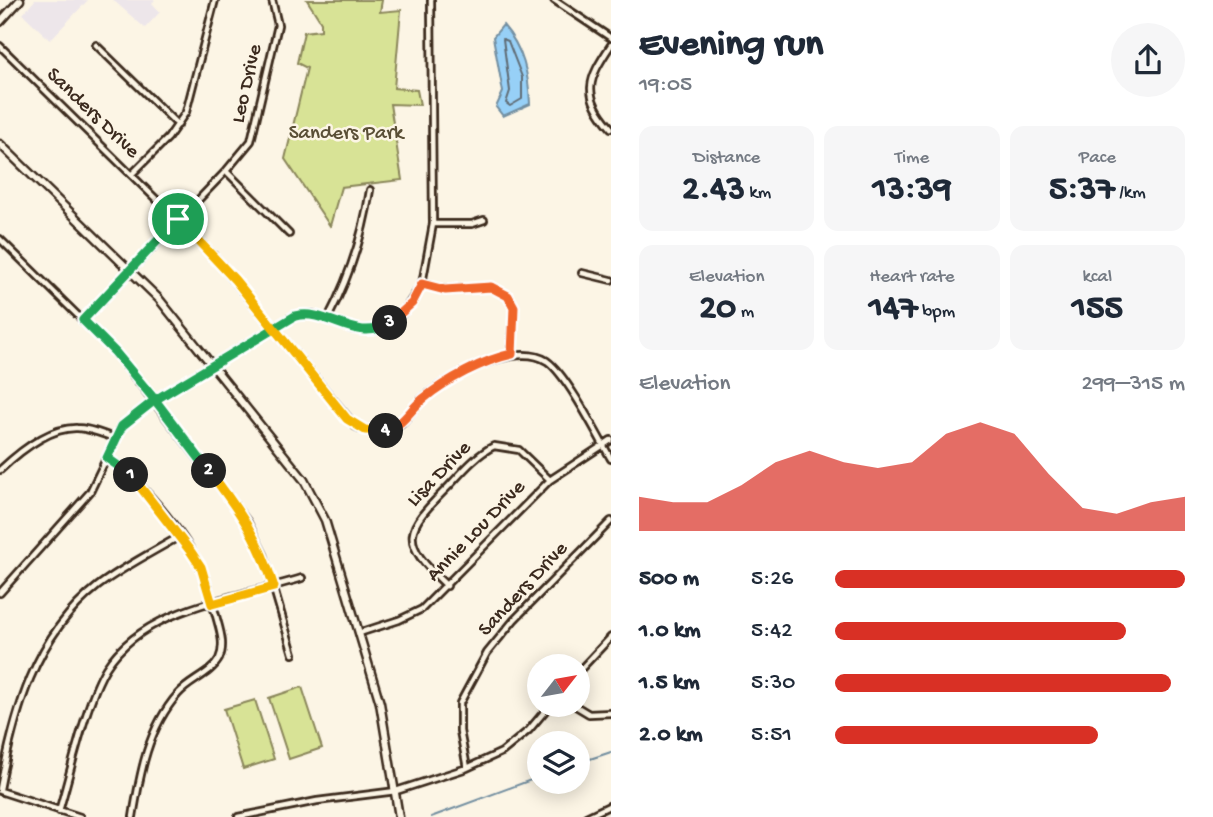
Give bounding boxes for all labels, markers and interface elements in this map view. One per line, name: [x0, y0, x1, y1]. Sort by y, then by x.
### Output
button: share: [1111, 23, 1185, 97]
text: Evening run: [639, 24, 823, 68]
street label: Leo Drive: [227, 41, 269, 126]
street label: Sanders Drive: [40, 63, 145, 166]
text: 19:05: [639, 72, 692, 99]
park label: Sanders Park: [289, 122, 406, 147]
text: Distance: [693, 147, 760, 170]
text: Time: [895, 147, 929, 170]
text: Pace: [1079, 147, 1116, 170]
text: 2.43: [682, 170, 745, 211]
text: 13:39: [872, 170, 951, 211]
text: 5:37: [1049, 170, 1115, 211]
text: km: [745, 182, 771, 205]
text: /km: [1115, 182, 1146, 205]
pin: [148, 189, 208, 249]
icon: arrive: [159, 200, 197, 238]
text: Elevation: [689, 266, 764, 289]
text: Heart rate: [869, 266, 955, 289]
text: kcal: [1082, 266, 1112, 289]
text: 20: [699, 289, 736, 330]
text: 147: [869, 289, 918, 330]
text: 155: [1072, 289, 1123, 330]
text: m: [736, 301, 754, 324]
text: bpm: [918, 301, 955, 324]
pin: 3: [372, 306, 408, 340]
text: 3: [385, 311, 394, 334]
text: Elevation: [639, 371, 730, 398]
text: 299–315 m: [1081, 371, 1185, 398]
pin: 4: [368, 414, 404, 448]
text: 4: [381, 419, 390, 442]
street label: Lisa Drive: [402, 436, 478, 513]
pin: 2: [192, 454, 227, 489]
pin: 1: [114, 458, 148, 492]
text: 2: [204, 459, 213, 482]
text: 1: [127, 463, 134, 486]
street label: Annie Lou Drive: [422, 475, 533, 588]
street label: Sanders Drive: [474, 537, 575, 643]
text: 500 m: [639, 566, 699, 593]
text: 5:26: [751, 566, 793, 593]
text: 1.0 km: [639, 618, 701, 645]
text: 5:42: [751, 618, 792, 645]
north arrow: [527, 654, 590, 718]
map controls: [527, 654, 590, 794]
text: 1.5 km: [639, 670, 700, 697]
text: 5:30: [751, 670, 795, 697]
text: 2.0 km: [639, 722, 703, 749]
text: 5:51: [751, 722, 792, 749]
button: layers: [527, 731, 590, 794]

